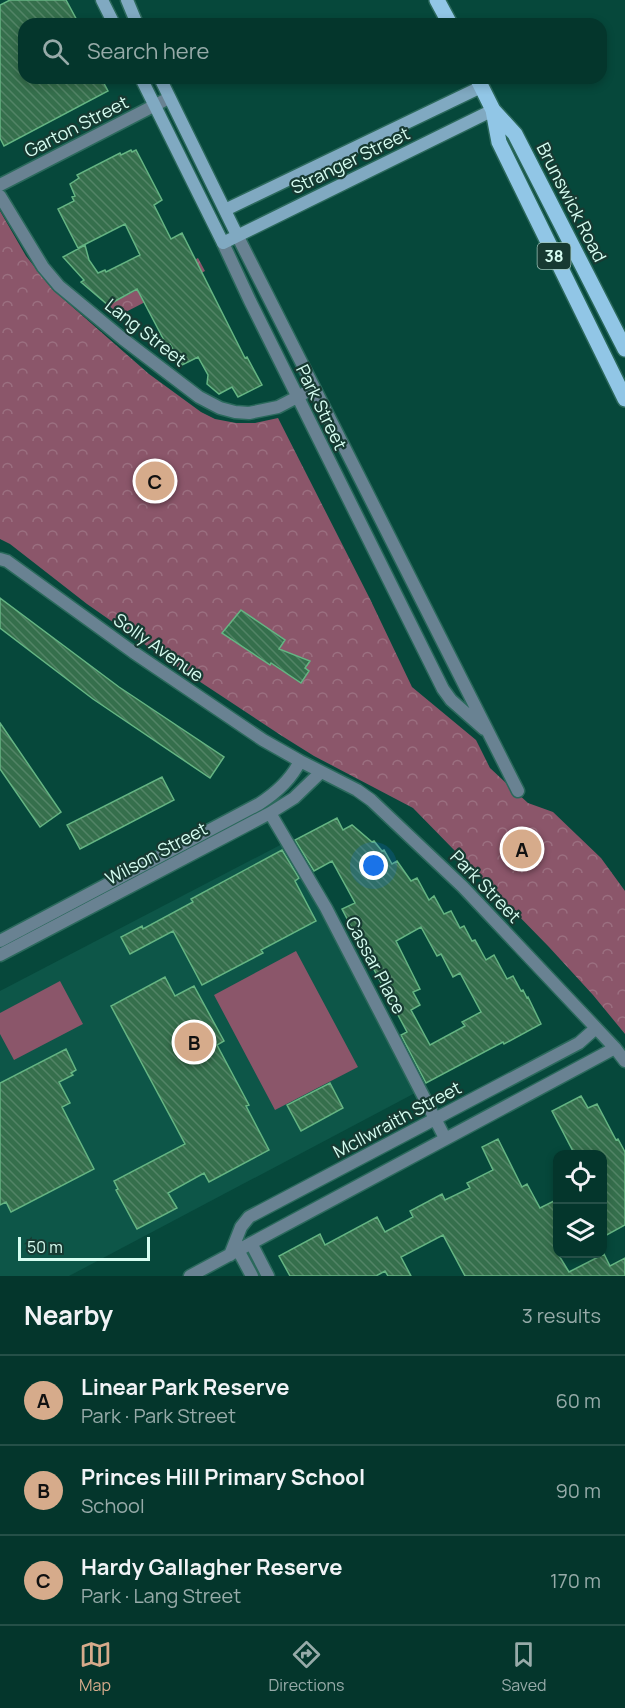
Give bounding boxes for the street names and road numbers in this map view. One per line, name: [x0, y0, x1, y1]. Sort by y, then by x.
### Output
street label: Garton Street: [20, 89, 132, 163]
street label: Stranger Street: [287, 121, 413, 199]
street label: Brunswick Road: [532, 138, 612, 266]
road number: 38: [538, 243, 570, 269]
street label: Lang Street: [100, 293, 192, 371]
street label: Park Street: [291, 360, 353, 454]
street label: Solly Avenue: [109, 607, 209, 687]
street label: Wilson Street: [101, 816, 211, 890]
street label: Park Street: [445, 844, 527, 928]
street label: Cassar Place: [340, 912, 412, 1018]
street label: McIlwraith Street: [329, 1075, 465, 1163]

